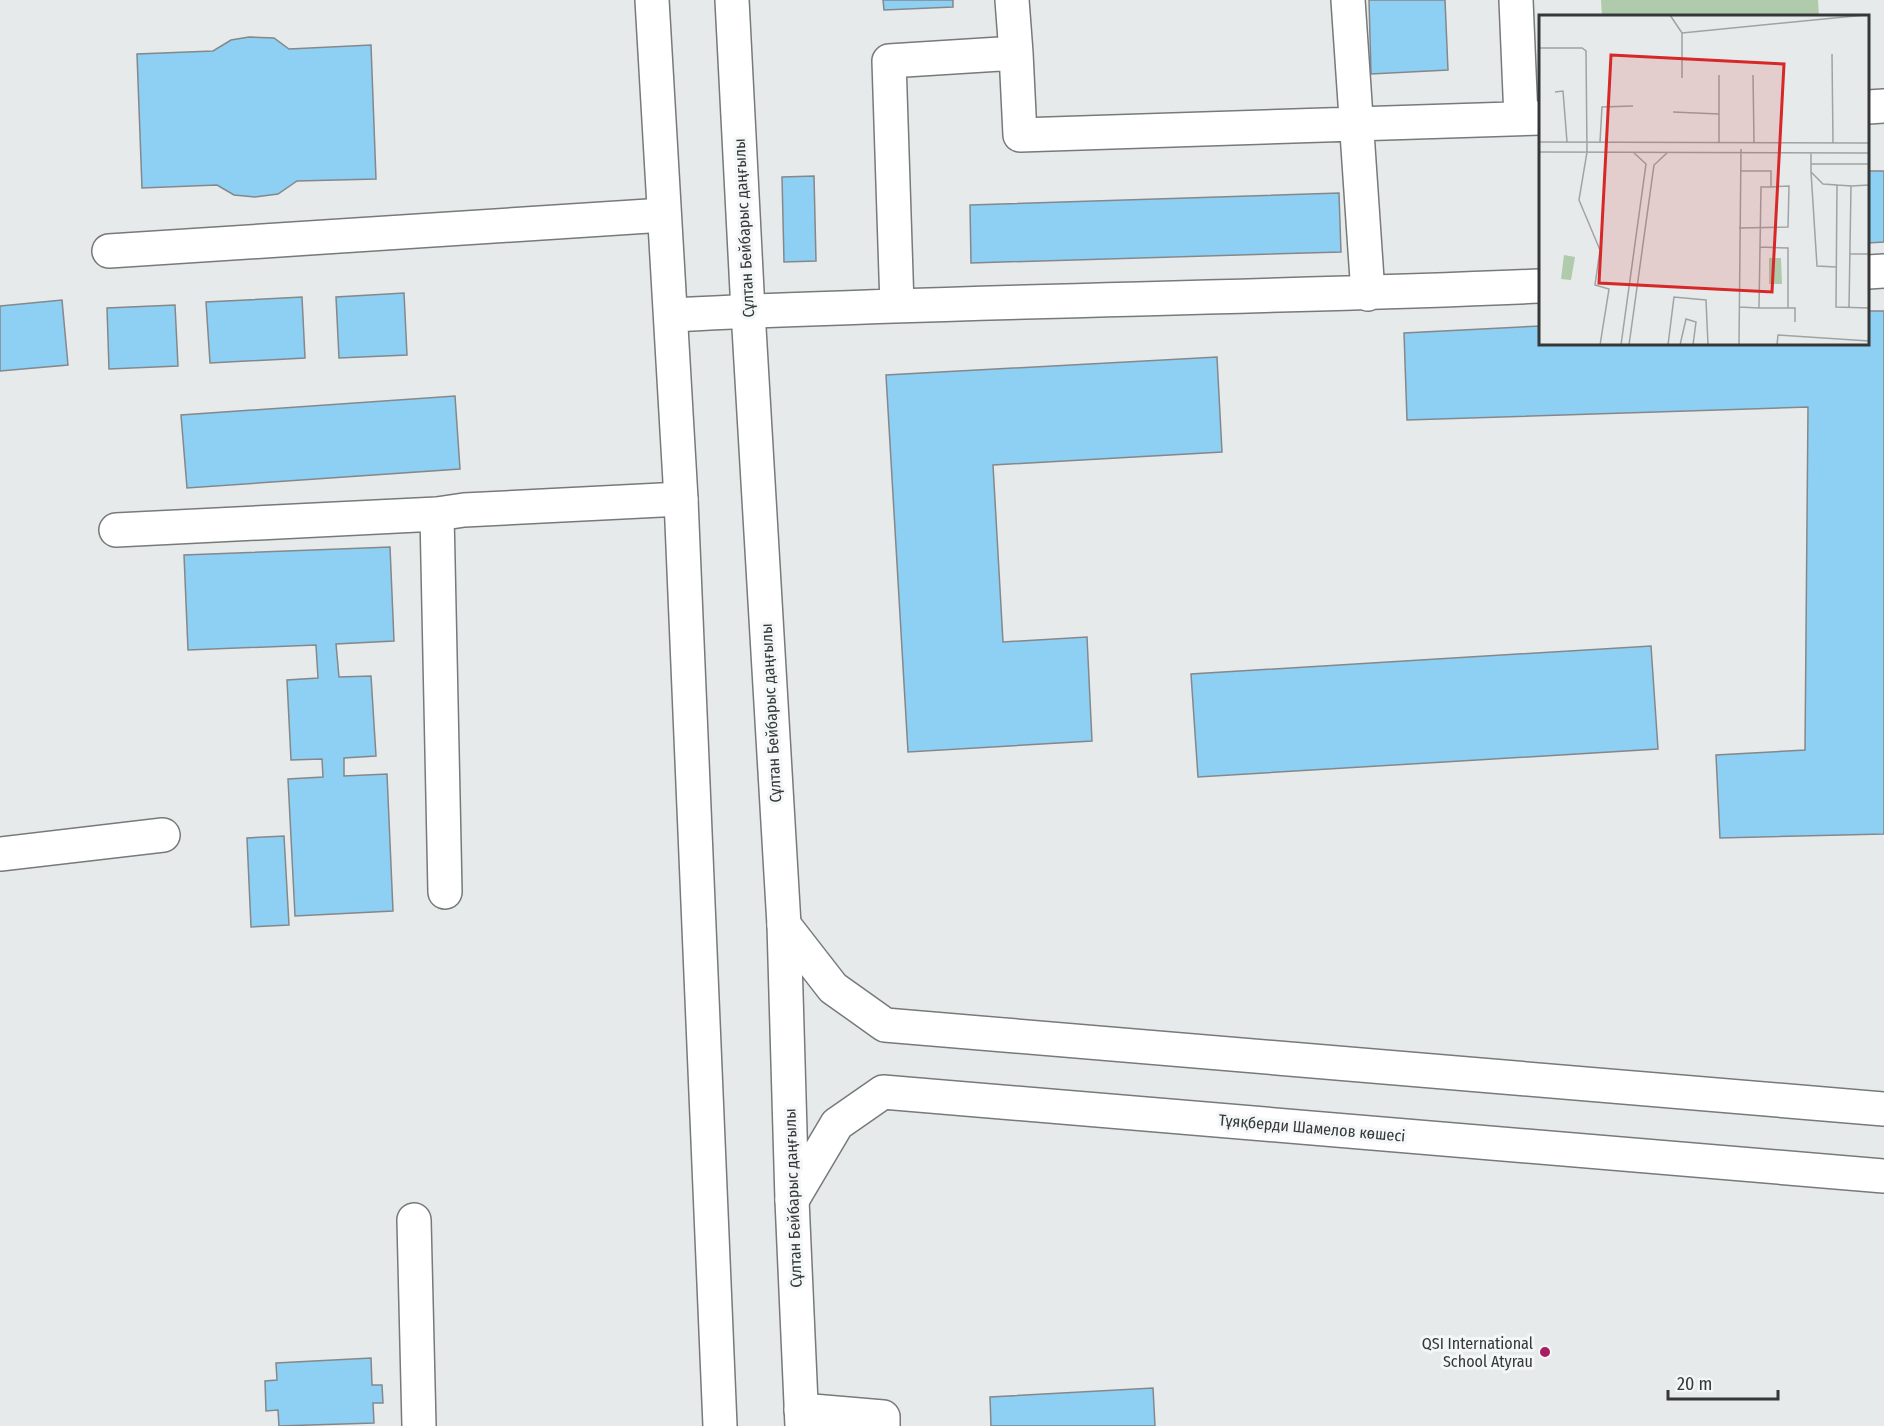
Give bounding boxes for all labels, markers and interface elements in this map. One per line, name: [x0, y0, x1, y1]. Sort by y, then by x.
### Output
inset map: [1539, 15, 1869, 345]
street label: Сұлтан Бейбарыс даңғылы: [730, 138, 758, 318]
street label: Сұлтан Бейбарыс даңғылы: [757, 623, 785, 803]
street label: Сұлтан Бейбарыс даңғылы: [780, 1108, 806, 1288]
street label: Тұяқберди Шамелов көшесі: [1218, 1110, 1406, 1146]
place label: QSI International School Atyrau: [1422, 1334, 1533, 1371]
marker: QSI International School Atyrau: [1538, 1345, 1552, 1359]
scale bar: [1668, 1363, 1778, 1401]
text: 20 m: [1677, 1373, 1712, 1395]

